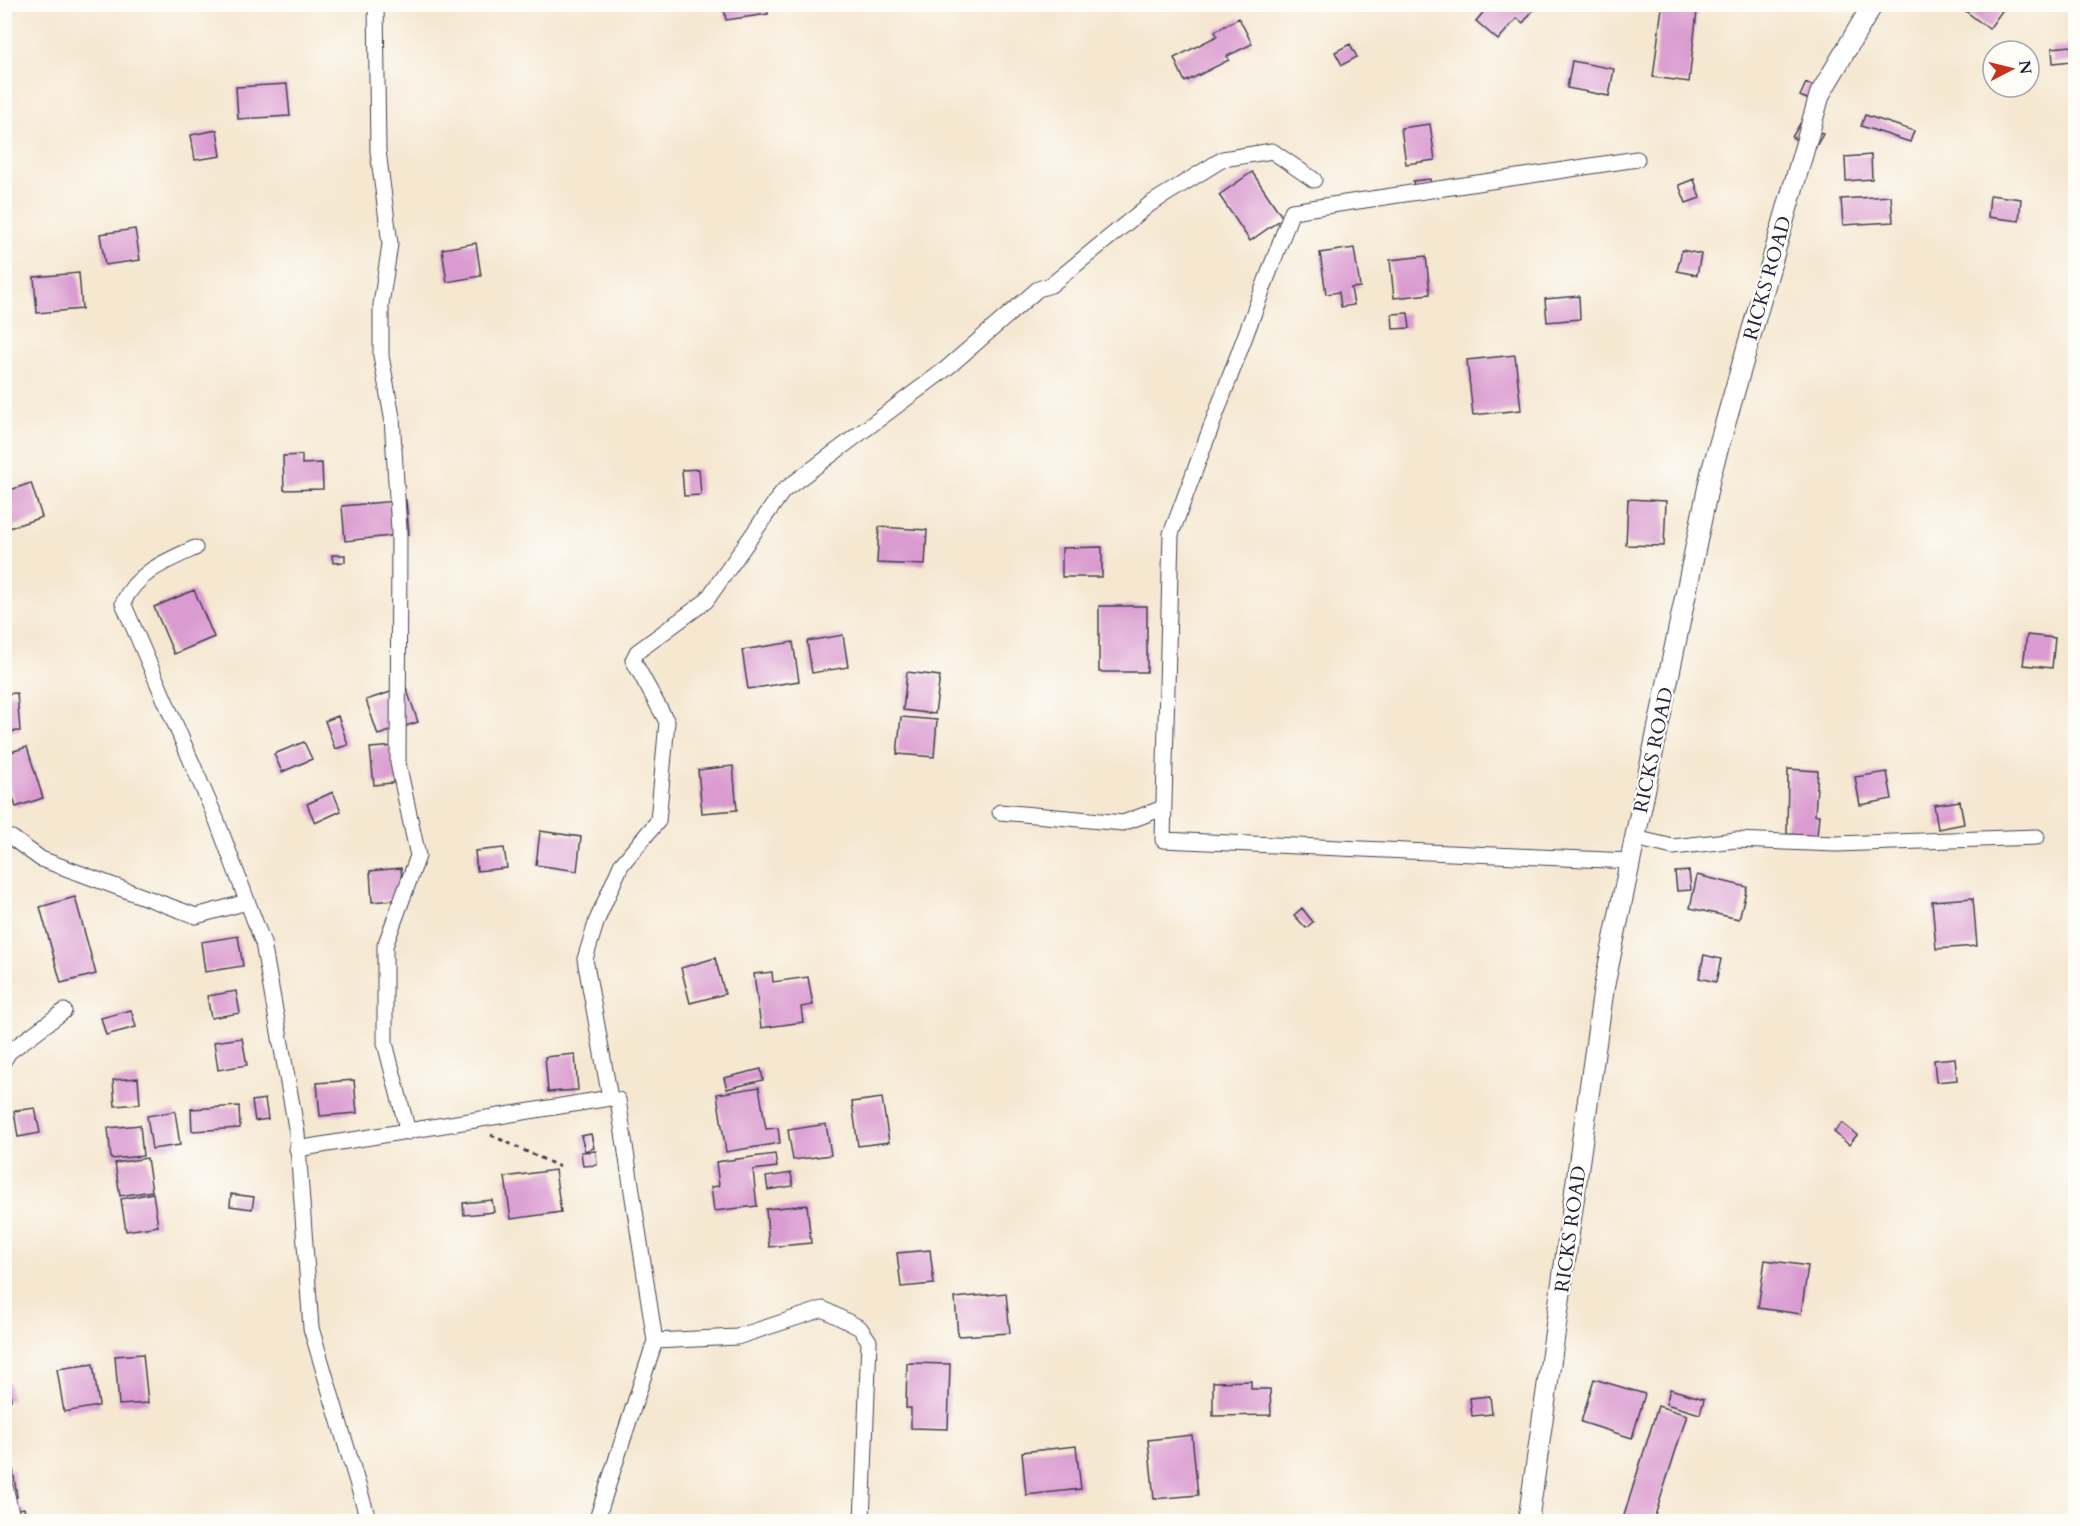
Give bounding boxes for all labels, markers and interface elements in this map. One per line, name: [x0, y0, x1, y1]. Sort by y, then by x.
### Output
north arrow: [1981, 39, 2041, 99]
text: N: [2013, 59, 2037, 76]
street label: RICKS ROAD: [1737, 213, 1798, 343]
street label: RICKS ROAD: [1627, 685, 1680, 815]
street label: RICKS ROAD: [1548, 1164, 1593, 1294]

